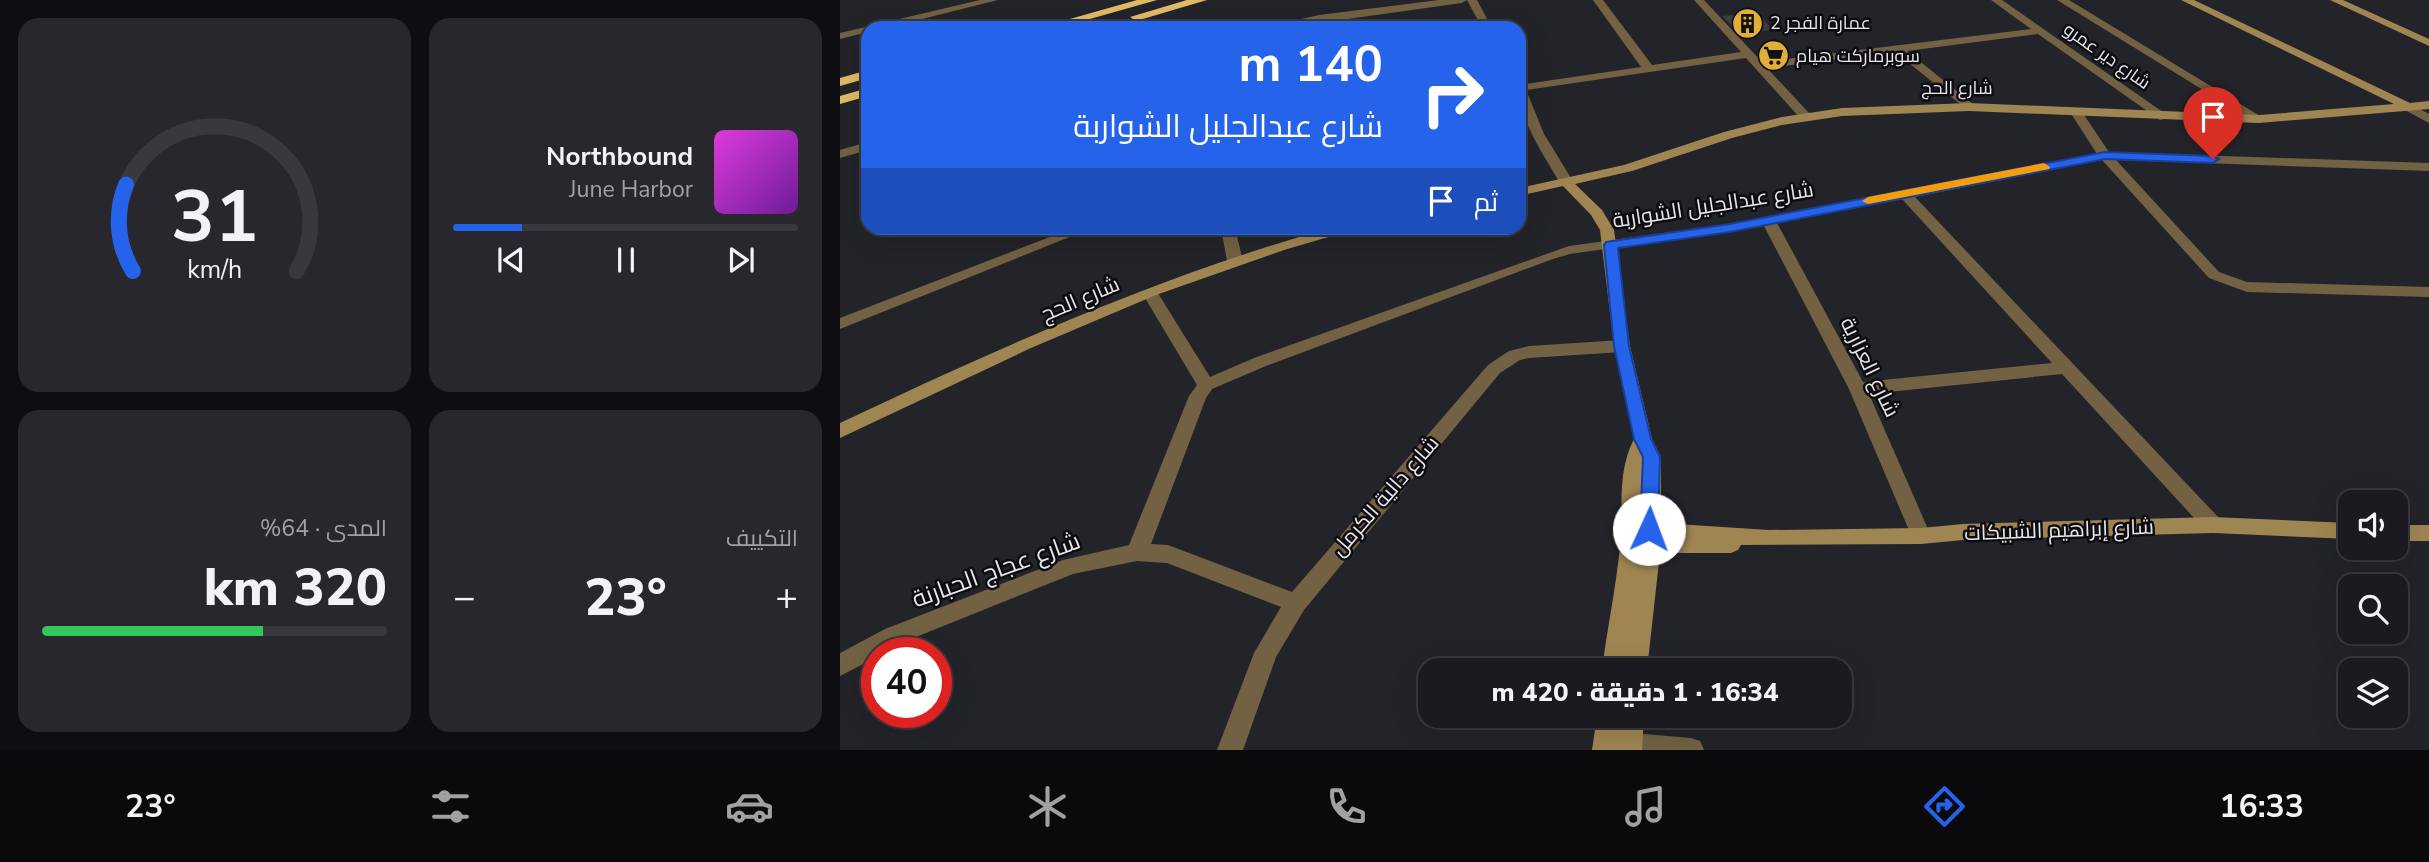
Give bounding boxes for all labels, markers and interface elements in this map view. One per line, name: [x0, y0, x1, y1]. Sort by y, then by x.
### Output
building icon: عمارة الفجر 2: [1730, 6, 1764, 40]
place label: عمارة الفجر 2: [1770, 11, 1871, 35]
street label: شارع دير عمرو: [2059, 17, 2155, 95]
text: 140 m: [1239, 31, 1383, 98]
supermarket icon: سوبرماركت هيام: [1756, 39, 1790, 73]
place label: سوبرماركت هيام: [1796, 44, 1920, 68]
icon: right: [1407, 49, 1498, 140]
street label: شارع الحج: [1921, 76, 1993, 100]
pin: [2183, 87, 2243, 159]
icon: arrive: [2194, 98, 2232, 136]
text: شارع عبدالجليل الشواربة: [1073, 105, 1383, 148]
text: Northbound: [546, 139, 693, 174]
text: 31: [171, 167, 258, 267]
text: June Harbor: [569, 174, 693, 205]
street label: شارع عبدالجليل الشواربة: [1610, 175, 1816, 235]
icon: arrive: [1422, 182, 1460, 220]
text: ثم: [1474, 185, 1498, 220]
icon: previous: [492, 241, 530, 279]
icon: pause: [607, 241, 645, 279]
icon: next: [722, 241, 760, 279]
text: km/h: [187, 253, 242, 287]
street label: شارع الحج: [1036, 270, 1124, 328]
street label: شارع العزارية: [1834, 312, 1906, 422]
street label: شارع دالية الكرمل: [1325, 430, 1445, 562]
map controls: [2338, 490, 2408, 728]
button: sound: [2338, 490, 2408, 560]
position arrow: [1612, 492, 1686, 566]
text: المدى · 64%: [260, 513, 387, 544]
street label: شارع إبراهيم الشبيكات: [1964, 513, 2154, 547]
text: التكييف: [726, 523, 798, 554]
street label: شارع عجاج الحبارنة: [907, 525, 1085, 615]
text: 320 km: [204, 552, 387, 623]
text: 23°: [584, 562, 667, 633]
text: −: [453, 572, 476, 623]
text: +: [775, 572, 798, 623]
button: search: [2338, 574, 2408, 644]
speed limit sign: 40: [861, 637, 952, 728]
button: layers: [2338, 658, 2408, 728]
text: 16:34 · 1 دقيقة · 420 m: [1491, 675, 1779, 710]
icon: filters: [426, 782, 475, 831]
icon: car: [725, 782, 774, 831]
icon: climate: [1023, 782, 1072, 831]
icon: phone: [1322, 782, 1371, 831]
icon: music: [1621, 782, 1670, 831]
icon: directions: [1920, 782, 1969, 831]
text: 23°: [125, 785, 176, 828]
text: 16:33: [2219, 785, 2304, 828]

